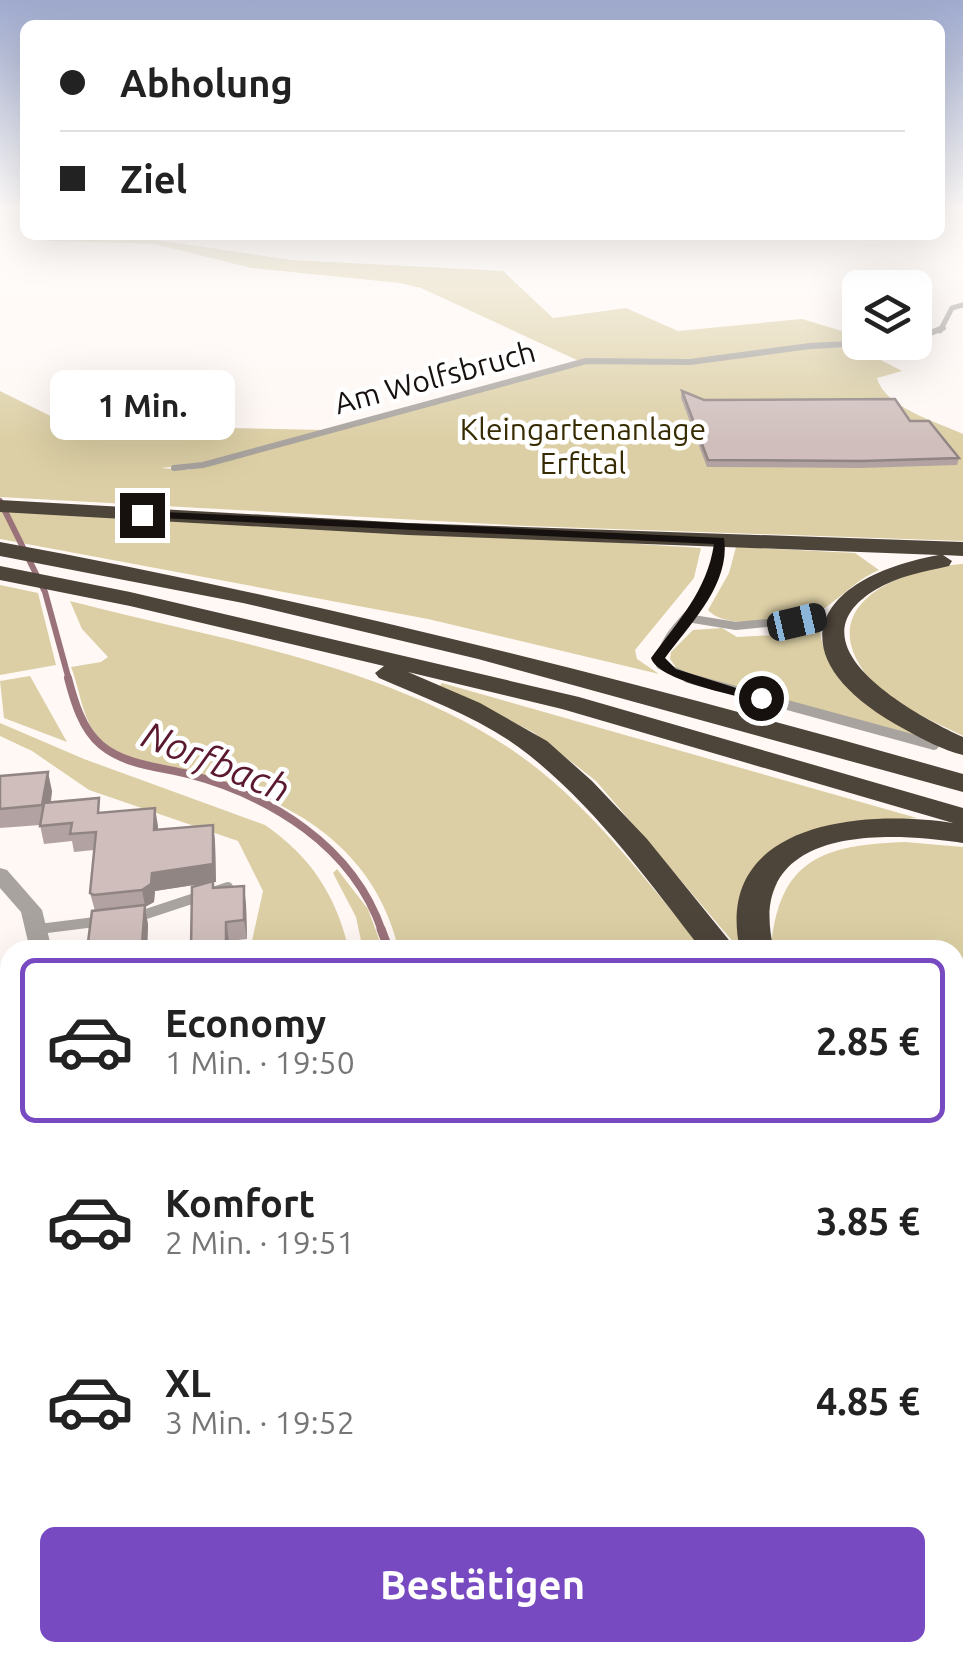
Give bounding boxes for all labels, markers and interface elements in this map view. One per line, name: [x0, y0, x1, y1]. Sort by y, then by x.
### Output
text: Abholung: [120, 62, 293, 104]
text: Ziel: [120, 158, 187, 200]
map controls: [842, 270, 932, 360]
button: layers: [842, 270, 932, 360]
street label: Am Wolfsbruch: [331, 334, 539, 420]
callout: 1 Min.: [49, 370, 234, 440]
text: 1 Min.: [98, 387, 187, 423]
park label: Kleingartenanlage Erfttal: [460, 412, 706, 480]
route end: [120, 493, 165, 538]
car: [764, 601, 830, 643]
route start: [739, 676, 784, 721]
water label: Norfbach: [136, 712, 296, 810]
icon: car: [45, 996, 135, 1086]
text: Economy: [165, 1002, 326, 1044]
text: 2.85 €: [816, 1020, 920, 1062]
text: 1 Min. · 19:50: [165, 1044, 355, 1080]
icon: car: [45, 1176, 135, 1266]
text: Komfort: [165, 1182, 315, 1224]
text: 3.85 €: [816, 1200, 920, 1242]
text: 2 Min. · 19:51: [165, 1224, 355, 1260]
icon: car: [45, 1356, 135, 1446]
text: XL: [165, 1362, 211, 1404]
text: 4.85 €: [816, 1380, 920, 1422]
text: 3 Min. · 19:52: [165, 1404, 355, 1440]
button: Bestätigen: [40, 1527, 925, 1642]

